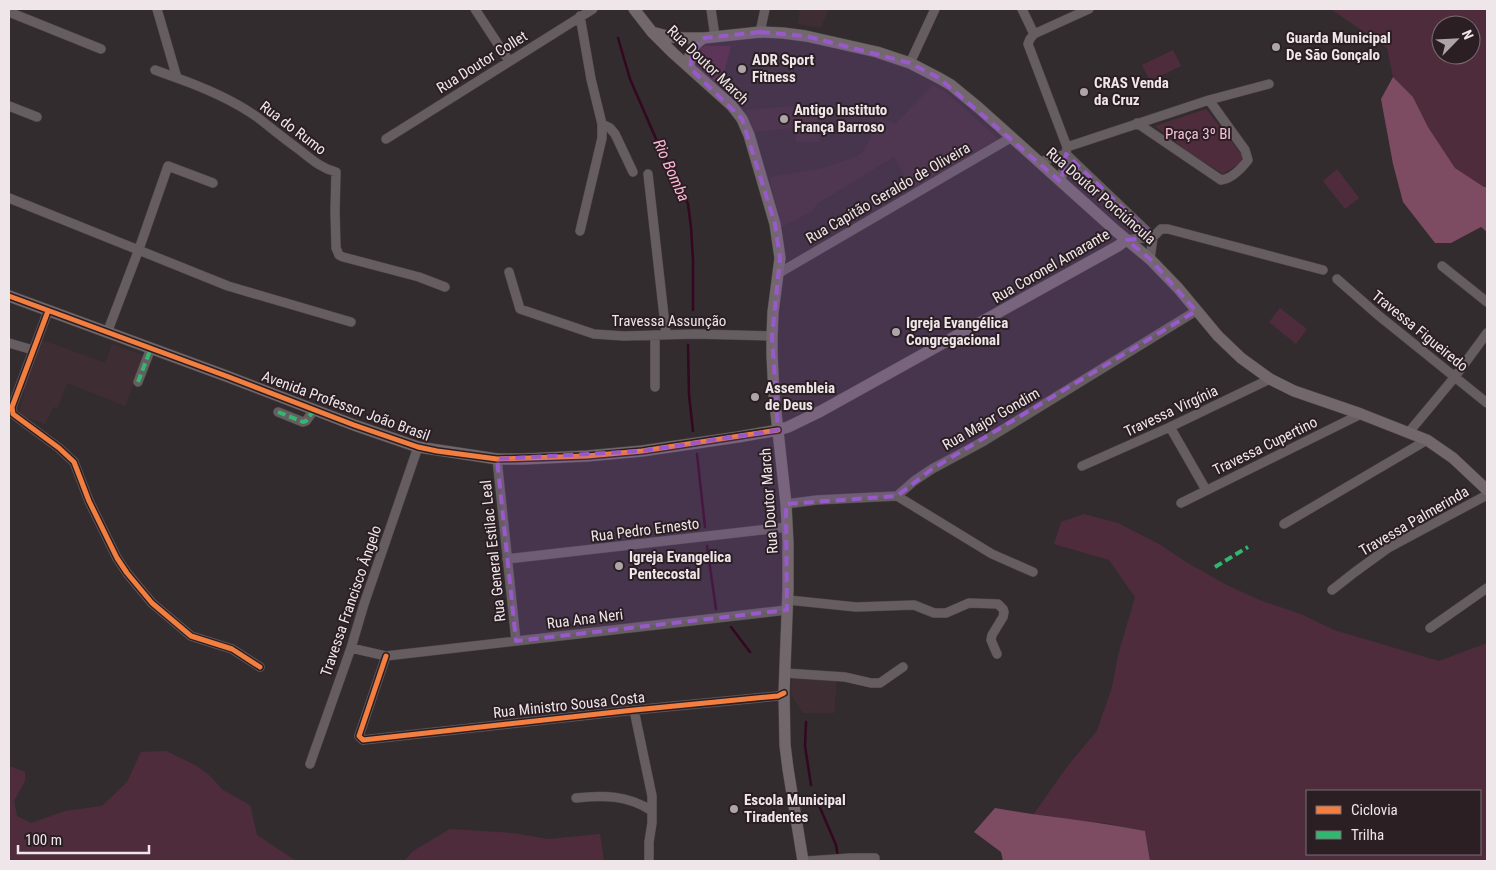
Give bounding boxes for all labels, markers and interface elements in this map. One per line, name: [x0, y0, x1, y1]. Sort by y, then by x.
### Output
north arrow: [1431, 15, 1481, 65]
street label: Rua Doutor March: [664, 22, 752, 108]
street label: Rua Doutor Collet: [433, 27, 531, 97]
text: N: [1459, 28, 1477, 42]
place label: Guarda Municipal De São Gonçalo: [1286, 29, 1391, 64]
marker: Guarda Municipal De São Gonçalo: [1270, 41, 1282, 53]
place label: ADR Sport Fitness: [752, 51, 815, 86]
marker: ADR Sport Fitness: [736, 63, 748, 75]
place label: CRAS Venda da Cruz: [1094, 74, 1169, 109]
marker: CRAS Venda da Cruz: [1078, 86, 1090, 98]
street label: Rua do Rumo: [256, 97, 330, 159]
place label: Antigo Instituto França Barroso: [794, 101, 887, 136]
marker: Antigo Instituto França Barroso: [778, 113, 790, 125]
park label: Praça 3º BI: [1165, 125, 1231, 143]
water label: Rio Bomba: [649, 136, 694, 204]
street label: Rua Capitão Geraldo de Oliveira: [803, 139, 973, 247]
street label: Rua Doutor Porciúncula: [1043, 144, 1159, 248]
street label: Rua Coronel Amarante: [989, 225, 1113, 307]
street label: Travessa Figueiredo: [1368, 287, 1472, 375]
street label: Travessa Assunção: [612, 312, 726, 330]
place label: Igreja Evangélica Congregacional: [906, 314, 1008, 349]
marker: Igreja Evangélica Congregacional: [890, 326, 902, 338]
street label: Avenida Professor João Brasil: [259, 367, 433, 445]
place label: Assembleia de Deus: [765, 379, 835, 414]
street label: Travessa Virgínia: [1121, 381, 1221, 441]
street label: Rua Major Gondim: [939, 384, 1043, 454]
marker: Assembleia de Deus: [749, 391, 761, 403]
street label: Travessa Cupertino: [1210, 413, 1320, 479]
street label: Rua Doutor March: [756, 447, 782, 555]
street label: Rua General Estilac Leal: [477, 479, 509, 623]
street label: Travessa Palmerinda: [1356, 482, 1472, 560]
street label: Rua Pedro Ernesto: [590, 514, 700, 546]
street label: Travessa Francisco Ângelo: [317, 523, 385, 679]
place label: Igreja Evangelica Pentecostal: [629, 548, 731, 583]
marker: Igreja Evangelica Pentecostal: [613, 560, 625, 572]
street label: Rua Ana Neri: [546, 605, 624, 633]
street label: Rua Ministro Sousa Costa: [492, 688, 646, 722]
legend: [1306, 790, 1481, 855]
place label: Escola Municipal Tiradentes: [744, 791, 846, 826]
text: Ciclovia: [1351, 801, 1398, 819]
marker: Escola Municipal Tiradentes: [728, 803, 740, 815]
scale bar: [18, 822, 149, 854]
text: Trilha: [1351, 826, 1384, 844]
text: 100 m: [25, 831, 62, 849]

